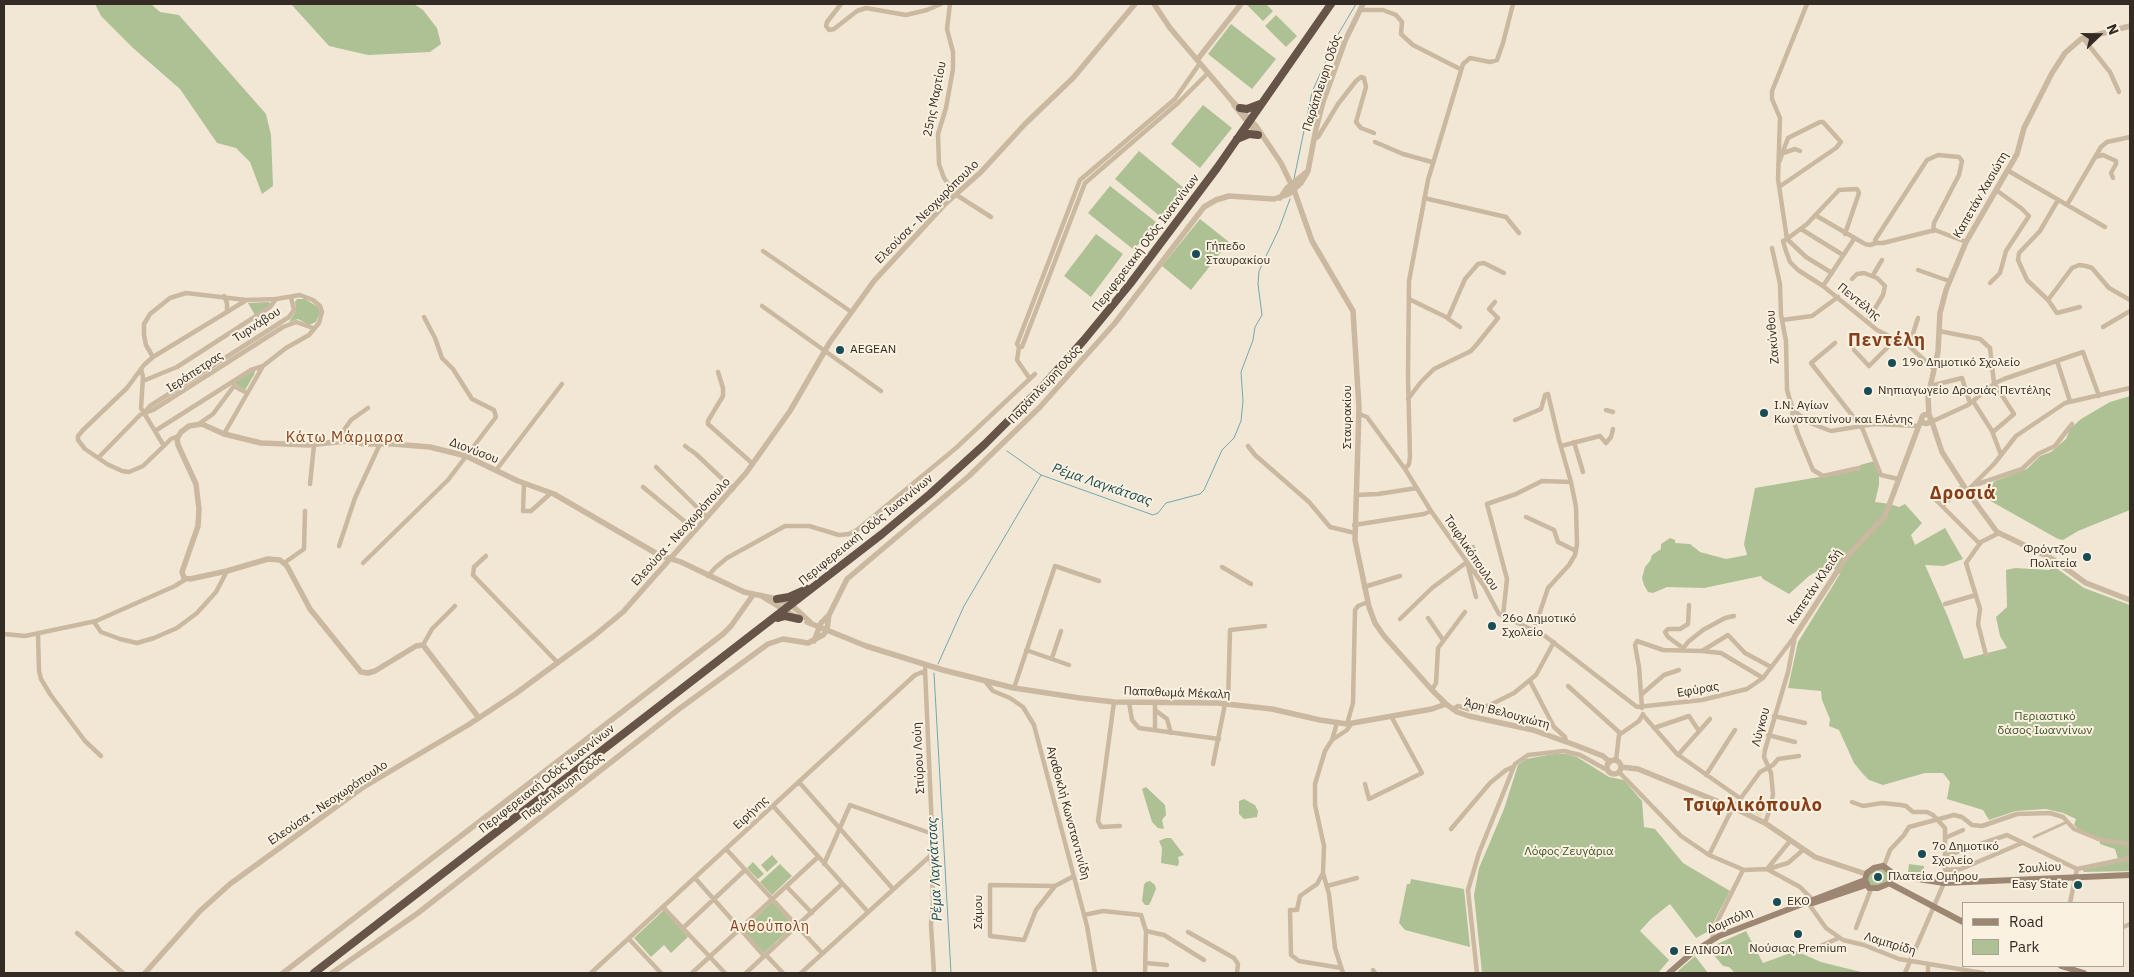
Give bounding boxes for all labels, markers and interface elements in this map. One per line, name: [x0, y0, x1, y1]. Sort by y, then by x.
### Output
north arrow: [2074, 10, 2124, 60]
text: N: [2103, 21, 2123, 37]
street label: Παράπλευρη Οδός: [1300, 33, 1344, 133]
street label: 25ης Μαρτίου: [921, 60, 949, 138]
street label: Καπετάν Χασιώτη: [1950, 149, 2012, 241]
street label: Ελεούσα - Νεοχωρόπουλο: [872, 157, 982, 267]
street label: Περιφερειακή Οδός Ιωαννίνων: [1090, 171, 1202, 315]
place label: Γήπεδο Σταυρακίου: [1206, 240, 1270, 268]
marker: Γήπεδο Σταυρακίου: [1190, 248, 1202, 260]
street label: Πεντέλης: [1834, 280, 1884, 324]
street label: Τυρνάβου: [230, 304, 284, 346]
street label: Ζακύνθου: [1763, 309, 1783, 365]
district label: Πεντέλη: [1847, 330, 1927, 352]
place label: AEGEAN: [850, 343, 896, 357]
street label: Παράπλευρη Οδός: [1005, 343, 1085, 427]
marker: AEGEAN: [834, 344, 846, 356]
street label: Ιεράπετρας: [164, 348, 226, 396]
place label: 19ο Δημοτικό Σχολείο: [1902, 356, 2020, 370]
marker: 19ο Δημοτικό Σχολείο: [1886, 357, 1898, 369]
place label: Νηπιαγωγείο Δροσιάς Πεντέλης: [1878, 384, 2051, 398]
street label: Σταυρακίου: [1341, 385, 1355, 449]
marker: Νηπιαγωγείο Δροσιάς Πεντέλης: [1862, 385, 1874, 397]
place label: Ι.Ν. Αγίων Κωνσταντίνου και Ελένης: [1774, 399, 1913, 427]
marker: Ι.Ν. Αγίων Κωνσταντίνου και Ελένης: [1758, 407, 1770, 419]
district label: Κάτω Μάρμαρα: [284, 429, 406, 447]
street label: Διονύσου: [447, 435, 501, 467]
water label: Ρέμα Λαγκάτσας: [1050, 460, 1154, 510]
street label: Περιφερειακή Οδός Ιωαννίνων: [796, 471, 936, 589]
street label: Ελεούσα - Νεοχωρόπουλο: [629, 475, 733, 589]
district label: Δροσιά: [1929, 483, 1997, 505]
street label: Τσιφλικόπουλου: [1440, 513, 1502, 593]
place label: Φρόντζου Πολιτεία: [2023, 543, 2077, 571]
street label: Καπετάν Κλειδή: [1784, 547, 1846, 627]
marker: Φρόντζου Πολιτεία: [2081, 551, 2093, 563]
place label: 26ο Δημοτικό Σχολείο: [1502, 612, 1576, 640]
marker: 26ο Δημοτικό Σχολείο: [1486, 620, 1498, 632]
street label: Εφύρας: [1676, 679, 1720, 701]
street label: Παπαθωμά Μέκαλη: [1123, 684, 1231, 702]
street label: Άρη Βελουχιώτη: [1463, 696, 1551, 732]
street label: Λύγκου: [1749, 706, 1773, 748]
park label: Περιαστικό δάσος Ιωαννίνων: [1998, 710, 2092, 738]
street label: Περιφερειακή Οδός Ιωαννίνων: [476, 722, 618, 836]
street label: Σπύρου Λούη: [910, 722, 928, 794]
street label: Αγαθοκλή Κωνσταντινίδη: [1043, 745, 1093, 881]
street label: Παράπλευρη Οδός: [519, 750, 607, 824]
street label: Ελεούσα - Νεοχωρόπουλο: [266, 758, 390, 848]
street label: Ειρήνης: [730, 793, 772, 833]
district label: Τσιφλικόπουλο: [1682, 795, 1824, 817]
water label: Ρέμα Λαγκάτσας: [924, 816, 946, 922]
place label: 7ο Δημοτικό Σχολείο: [1932, 840, 1999, 868]
park label: Λόφος Ζευγάρια: [1524, 845, 1614, 859]
marker: 7ο Δημοτικό Σχολείο: [1916, 848, 1928, 860]
street label: Σουλίου: [2018, 860, 2062, 876]
place label: Πλατεία Ομήρου: [1888, 870, 1978, 884]
marker: Πλατεία Ομήρου: [1872, 871, 1884, 883]
place label: Easy State: [2012, 878, 2068, 892]
marker: Easy State: [2072, 879, 2084, 891]
street label: Σάμου: [972, 895, 986, 929]
place label: EKO: [1787, 895, 1810, 909]
marker: EKO: [1771, 896, 1783, 908]
legend: [1962, 902, 2124, 967]
street label: Δομπόλη: [1705, 905, 1755, 937]
text: Road: [2009, 912, 2044, 931]
district label: Ανθούπολη: [729, 919, 811, 935]
marker: Νούσιας Premium: [1792, 928, 1804, 940]
street label: Λαμπρίδη: [1862, 929, 1918, 959]
text: Park: [2009, 937, 2039, 956]
place label: Νούσιας Premium: [1749, 942, 1847, 956]
place label: ΕΛΙΝΟΙΛ: [1684, 944, 1733, 958]
marker: ΕΛΙΝΟΙΛ: [1668, 945, 1680, 957]

